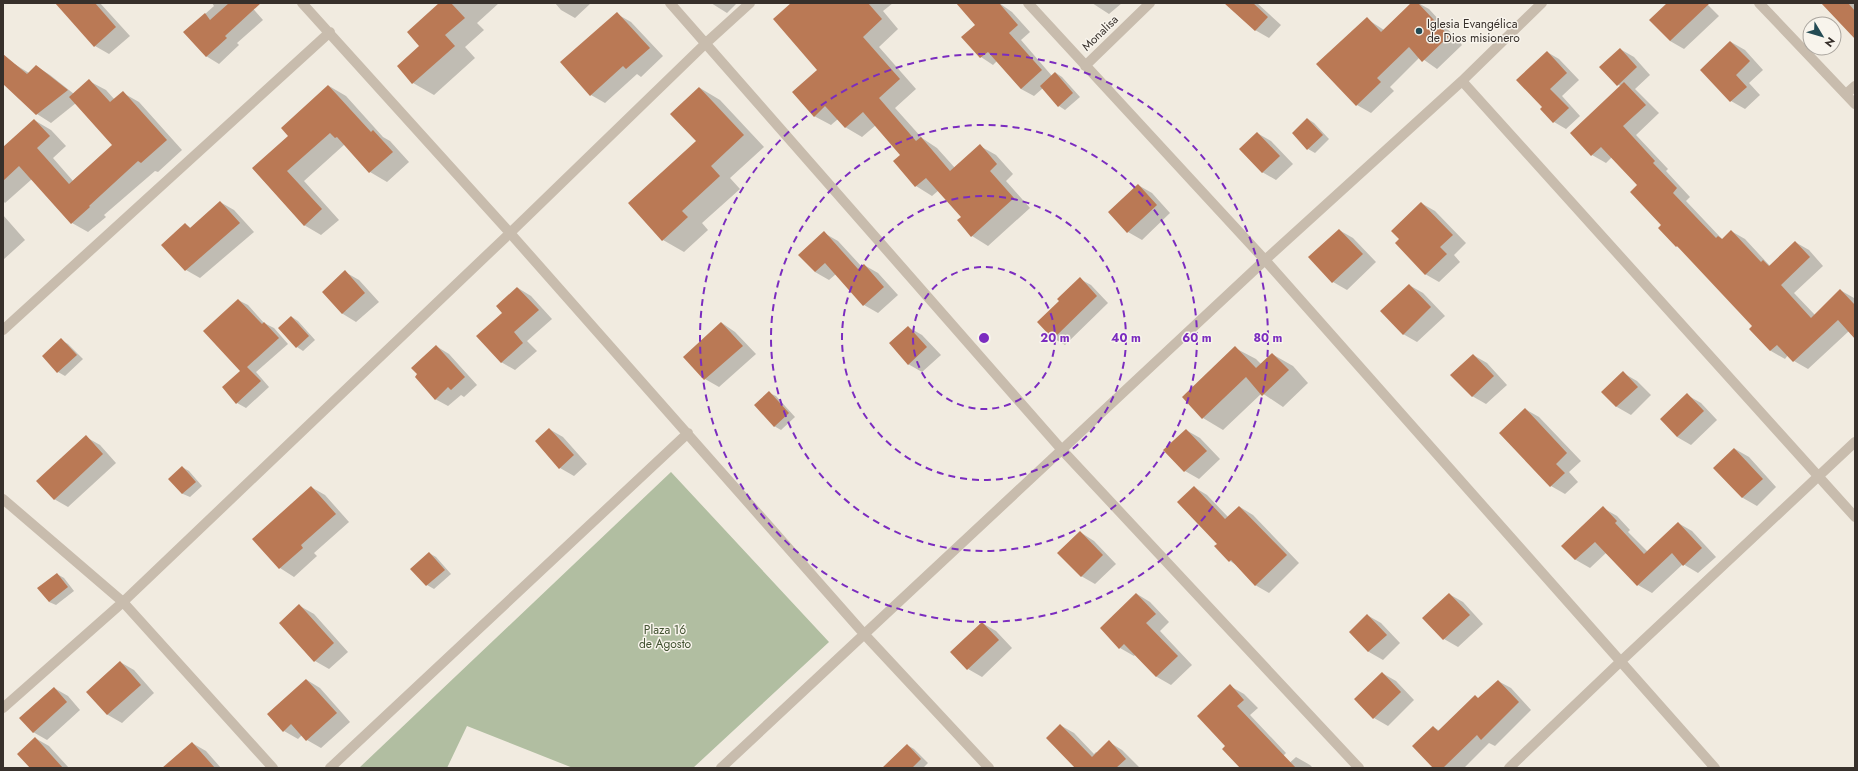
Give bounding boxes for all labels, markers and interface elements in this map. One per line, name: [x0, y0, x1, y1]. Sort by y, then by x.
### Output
street label: Monalisa: [1078, 11, 1123, 55]
place label: Iglesia Evangélica de Dios misionero: [1427, 15, 1520, 47]
north arrow: [1802, 16, 1842, 56]
marker: Iglesia Evangélica de Dios misionero: [1414, 26, 1424, 36]
text: N: [1821, 34, 1839, 51]
text: 20 m: [1040, 329, 1070, 347]
text: 40 m: [1111, 329, 1141, 347]
text: 60 m: [1182, 329, 1212, 347]
text: 80 m: [1254, 329, 1283, 347]
centre of rings: [977, 331, 991, 345]
park label: Plaza 16 de Agosto: [639, 621, 692, 653]

